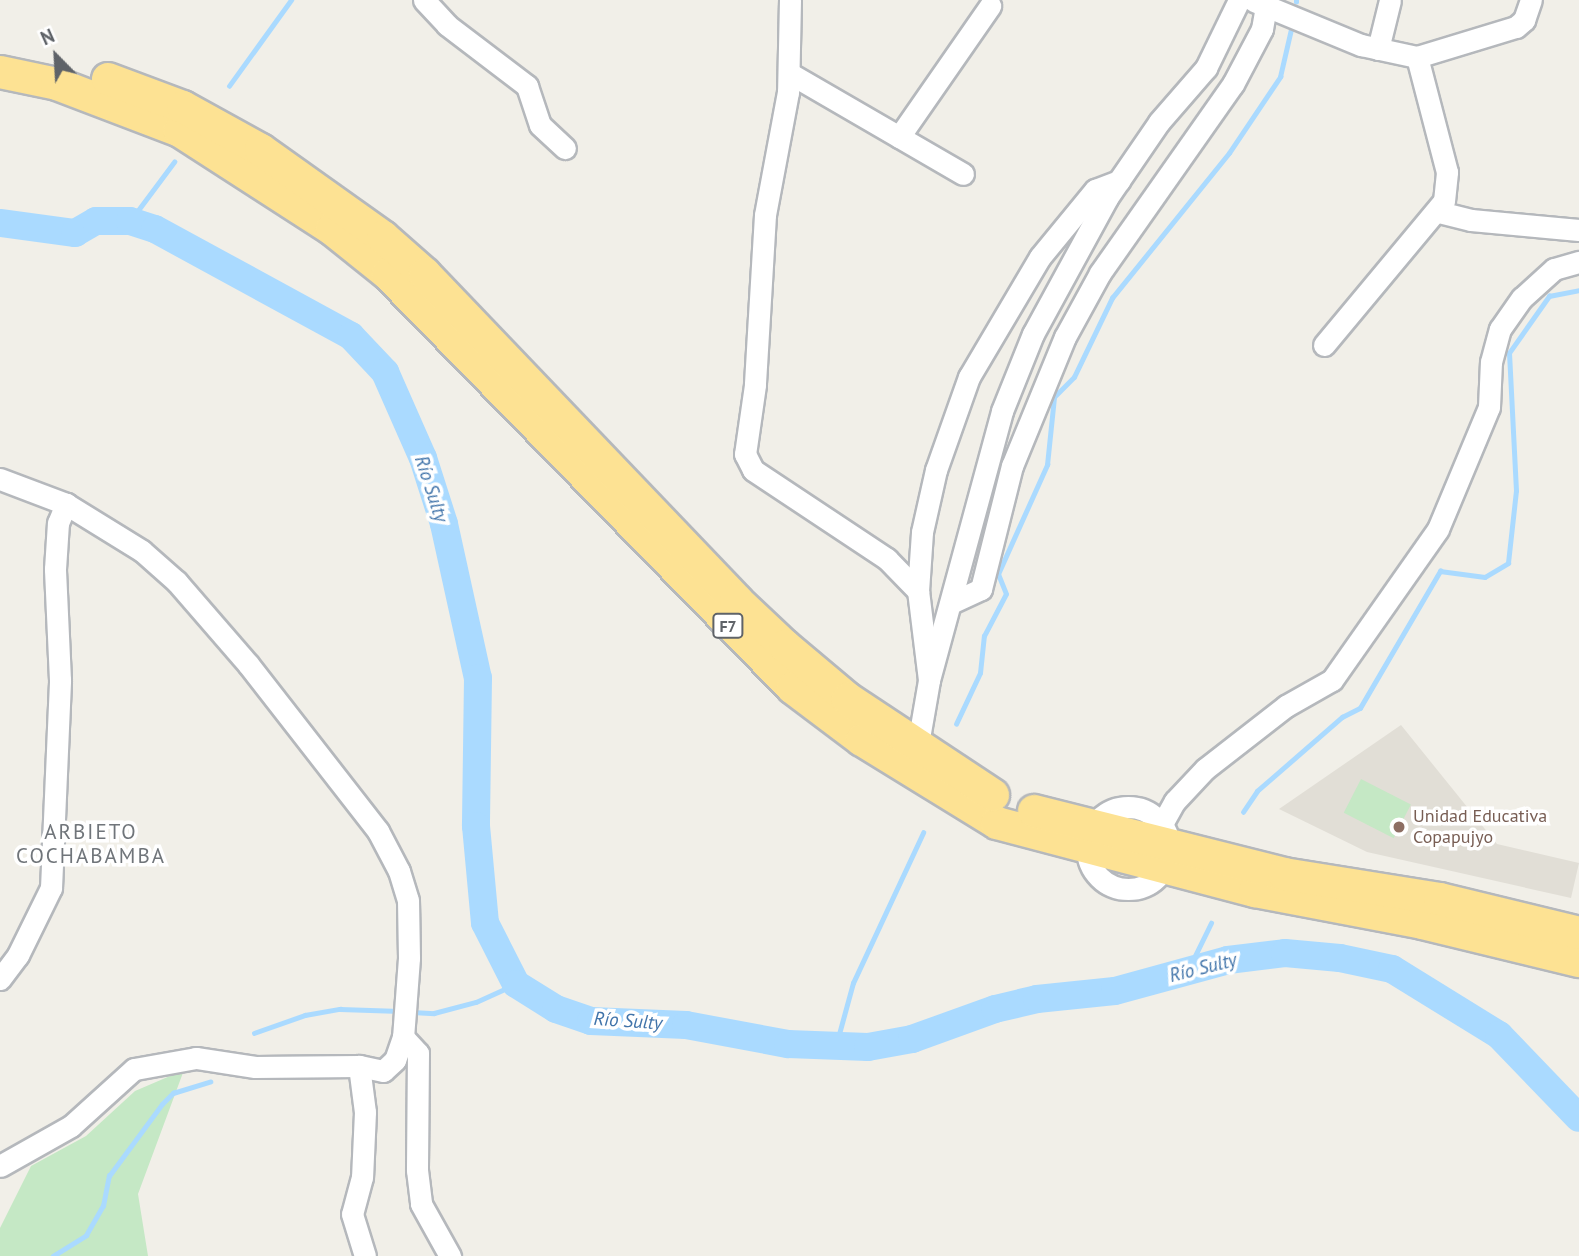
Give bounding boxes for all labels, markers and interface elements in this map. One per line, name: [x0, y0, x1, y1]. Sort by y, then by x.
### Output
north arrow: [21, 21, 91, 91]
text: N: [37, 23, 58, 50]
water label: Río Sulty: [410, 453, 452, 525]
road number: F7: [712, 614, 744, 638]
place label: Unidad Educativa Copapujyo: [1413, 806, 1547, 848]
district label: ARBIETO COCHABAMBA: [17, 819, 165, 869]
marker: Unidad Educativa Copapujyo: [1391, 819, 1407, 835]
water label: Río Sulty: [1167, 949, 1239, 987]
water label: Río Sulty: [593, 1007, 663, 1035]

